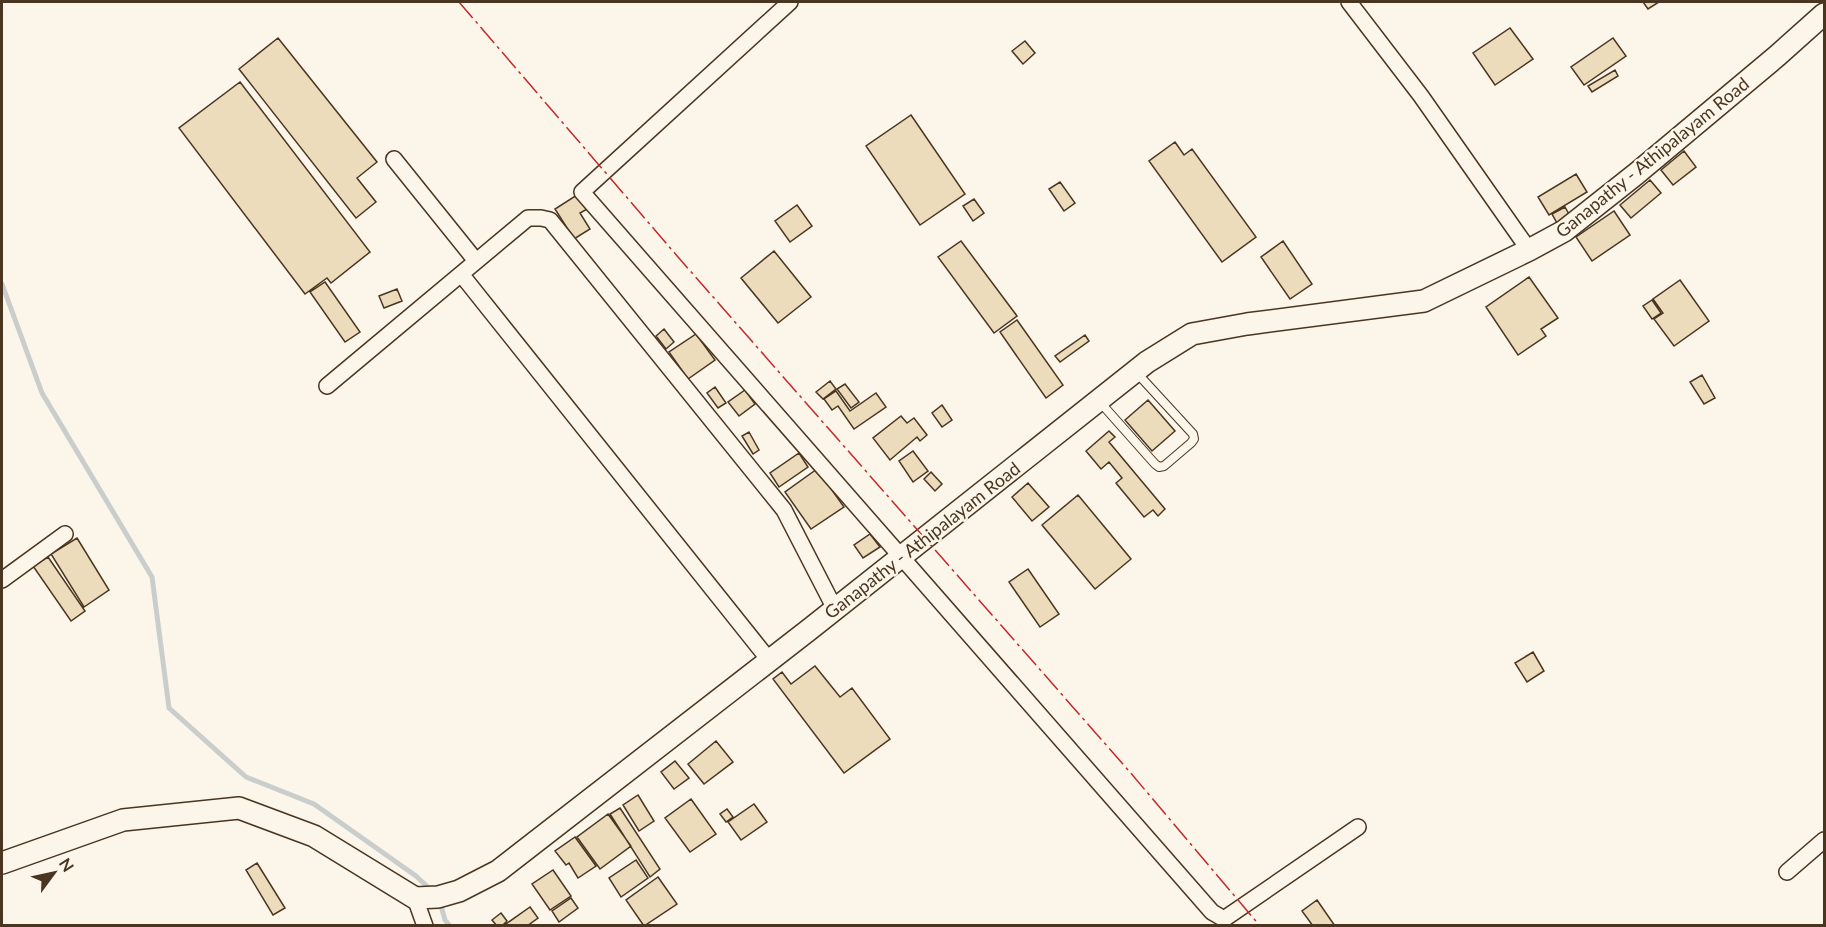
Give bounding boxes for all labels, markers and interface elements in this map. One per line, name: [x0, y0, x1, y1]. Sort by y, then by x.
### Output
street label: Ganapathy - Athipalayam Road: [1551, 72, 1753, 242]
street label: Ganapathy - Athipalayam Road: [820, 457, 1024, 623]
north arrow: [24, 843, 84, 903]
text: N: [56, 854, 78, 875]

